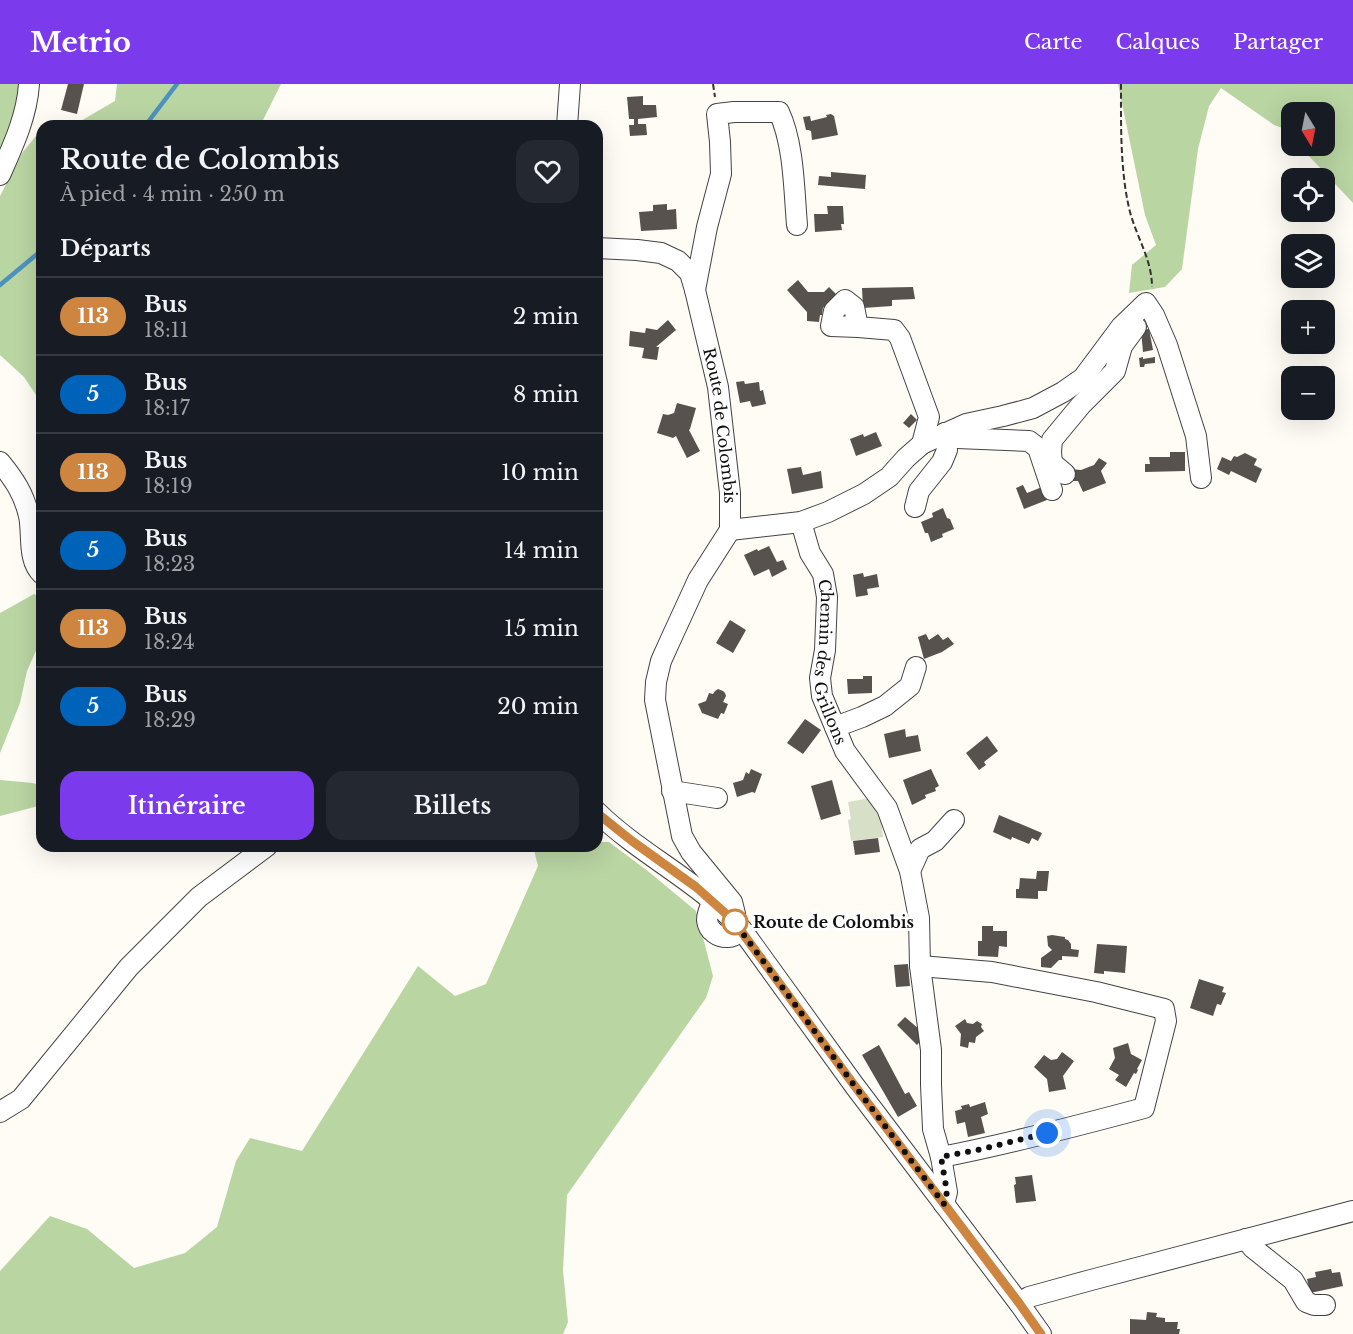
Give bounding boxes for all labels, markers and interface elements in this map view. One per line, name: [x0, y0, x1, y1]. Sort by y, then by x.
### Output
text: Metrio: [30, 25, 131, 60]
text: Carte: [1024, 29, 1082, 55]
text: Calques: [1115, 29, 1200, 55]
text: Partager: [1233, 29, 1323, 55]
north arrow: [1281, 102, 1335, 156]
map controls: [1281, 102, 1335, 420]
button: heart: [516, 140, 579, 203]
text: Route de Colombis: [60, 142, 340, 177]
button: locate: [1281, 168, 1335, 222]
text: À pied · 4 min · 250 m: [60, 182, 285, 206]
button: layers: [1281, 234, 1335, 288]
text: Départs: [60, 235, 151, 262]
text: Bus: [144, 291, 187, 318]
button: +: [1281, 300, 1335, 354]
text: 113: [77, 303, 109, 329]
text: 2 min: [513, 303, 579, 330]
text: 18:11: [144, 318, 189, 342]
street label: Route de Colombis: [699, 346, 740, 504]
button: −: [1281, 366, 1335, 420]
text: Bus: [144, 369, 187, 396]
text: 5: [87, 381, 99, 407]
text: 8 min: [513, 381, 579, 408]
text: 18:17: [144, 396, 190, 420]
text: Bus: [144, 447, 187, 474]
text: 113: [77, 459, 109, 485]
text: 10 min: [501, 459, 579, 486]
text: 18:19: [144, 474, 193, 498]
text: Bus: [144, 525, 187, 552]
text: 5: [87, 537, 99, 563]
text: 14 min: [504, 537, 579, 564]
text: 18:23: [144, 552, 195, 576]
street label: Chemin des Grillons: [810, 578, 851, 748]
text: Bus: [144, 603, 187, 630]
text: 113: [77, 615, 109, 641]
text: 15 min: [504, 615, 579, 642]
text: 18:24: [144, 630, 195, 654]
text: Bus: [144, 681, 187, 708]
text: 5: [87, 693, 99, 719]
text: 20 min: [497, 693, 579, 720]
text: 18:29: [144, 708, 196, 732]
button: Itinéraire: [60, 771, 314, 840]
button: Billets: [326, 771, 579, 840]
marker: Route de Colombis: [722, 909, 748, 935]
place label: Route de Colombis: [753, 912, 914, 932]
your location: [1032, 1118, 1062, 1148]

